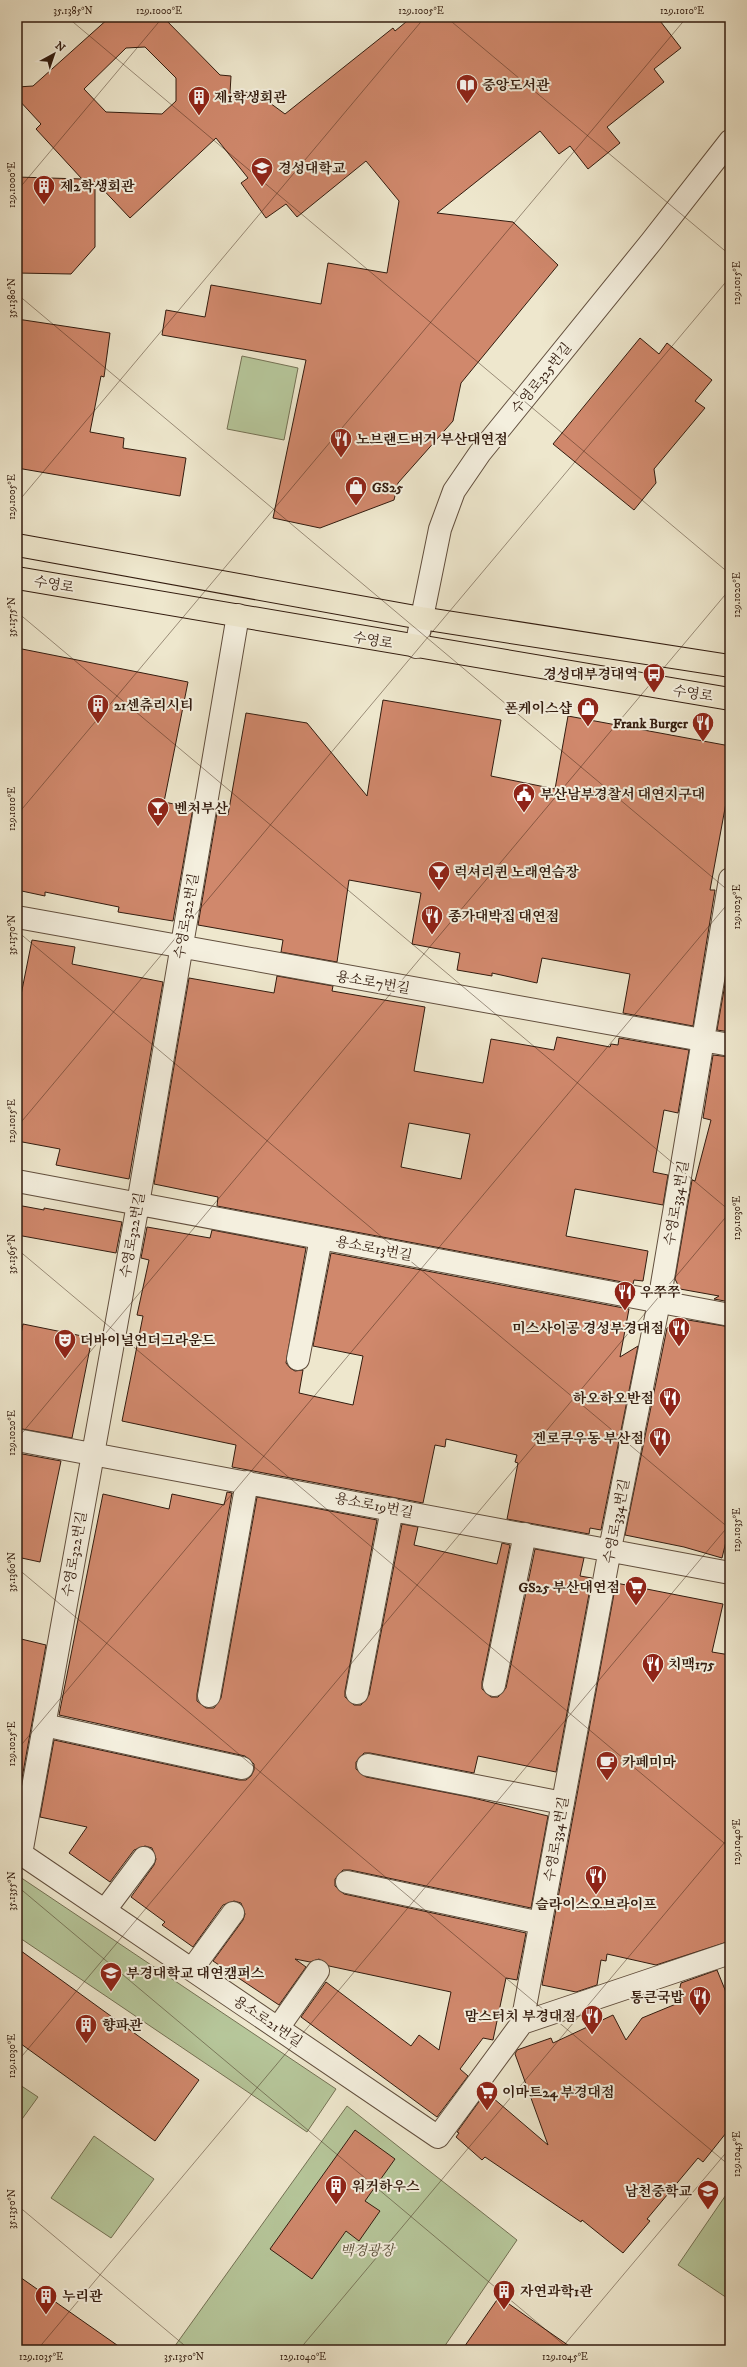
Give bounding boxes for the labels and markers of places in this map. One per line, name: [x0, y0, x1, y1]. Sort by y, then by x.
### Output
library icon: 중앙도서관: [454, 72, 480, 105]
place label: 중앙도서관: [482, 77, 550, 95]
building icon: 제1학생회관: [186, 84, 212, 117]
place label: 제1학생회관: [214, 89, 287, 107]
school or university icon: 경성대학교: [249, 155, 275, 188]
place label: 경성대학교: [278, 160, 346, 178]
building icon: 제2학생회관: [31, 173, 57, 206]
place label: 제2학생회관: [60, 178, 135, 196]
restaurant icon: 노브랜드버거 부산대연점: [328, 426, 354, 459]
place label: 노브랜드버거 부산대연점: [356, 431, 508, 449]
shop icon: GS25: [343, 474, 369, 507]
place label: GS25: [372, 479, 403, 497]
bus stop icon: 경성대부경대역: [641, 661, 667, 694]
place label: 경성대부경대역: [543, 666, 638, 684]
building icon: 21센츄리시티: [85, 692, 111, 725]
shop icon: 폰케이스샵: [575, 695, 601, 728]
place label: 21센츄리시티: [114, 697, 194, 715]
place label: 폰케이스샵: [504, 700, 572, 718]
restaurant icon: Frank Burger: [690, 710, 716, 743]
place label: Frank Burger: [613, 715, 689, 733]
public building icon: 부산남부경찰서 대연지구대: [511, 781, 537, 814]
place label: 부산남부경찰서 대연지구대: [540, 786, 705, 804]
bar icon: 벤처부산: [145, 795, 171, 828]
place label: 벤처부산: [174, 800, 229, 818]
bar icon: 럭셔리퀸 노래연습장: [426, 859, 452, 892]
place label: 럭셔리퀸 노래연습장: [454, 864, 579, 882]
restaurant icon: 종가대박집 대연점: [419, 903, 445, 936]
place label: 종가대박집 대연점: [448, 908, 559, 926]
restaurant icon: 우쭈쭈: [612, 1279, 638, 1312]
place label: 우쭈쭈: [640, 1284, 681, 1302]
restaurant icon: 미스사이공 경성부경대점: [666, 1315, 692, 1348]
place label: 미스사이공 경성부경대점: [512, 1320, 664, 1338]
theatre icon: 더바이널언더그라운드: [52, 1327, 78, 1360]
place label: 더바이널언더그라운드: [80, 1332, 216, 1350]
restaurant icon: 하오하오반점: [657, 1385, 683, 1418]
place label: 하오하오반점: [573, 1390, 654, 1408]
restaurant icon: 겐로쿠우동 부산점: [647, 1425, 673, 1458]
place label: 겐로쿠우동 부산점: [533, 1430, 644, 1448]
supermarket icon: GS25 부산대연점: [623, 1574, 649, 1607]
place label: GS25 부산대연점: [518, 1579, 620, 1597]
restaurant icon: 치맥175: [640, 1651, 666, 1684]
place label: 치맥175: [668, 1656, 715, 1674]
cafe icon: 카페미마: [594, 1749, 620, 1782]
place label: 카페미마: [622, 1754, 677, 1772]
restaurant icon: 슬라이스오브라이프: [583, 1863, 609, 1896]
place label: 슬라이스오브라이프: [535, 1896, 657, 1914]
school or university icon: 부경대학교 대연캠퍼스: [98, 1960, 124, 1993]
place label: 부경대학교 대연캠퍼스: [126, 1965, 265, 1983]
restaurant icon: 통큰국밥: [687, 1984, 713, 2017]
place label: 통큰국밥: [630, 1989, 684, 2007]
restaurant icon: 맘스터치 부경대점: [579, 2003, 605, 2036]
place label: 맘스터치 부경대점: [465, 2008, 576, 2026]
building icon: 향파관: [73, 2012, 99, 2045]
place label: 향파관: [102, 2017, 143, 2035]
supermarket icon: 이마트24 부경대점: [474, 2079, 500, 2112]
place label: 이마트24 부경대점: [502, 2084, 615, 2102]
building icon: 워커하우스: [323, 2173, 349, 2206]
place label: 워커하우스: [352, 2178, 420, 2196]
school or university icon: 남천중학교: [695, 2178, 721, 2211]
place label: 남천중학교: [624, 2183, 692, 2201]
building icon: 자연과학1관: [491, 2278, 517, 2311]
building icon: 누리관: [33, 2283, 59, 2316]
place label: 자연과학1관: [520, 2283, 593, 2301]
place label: 누리관: [62, 2288, 103, 2306]

